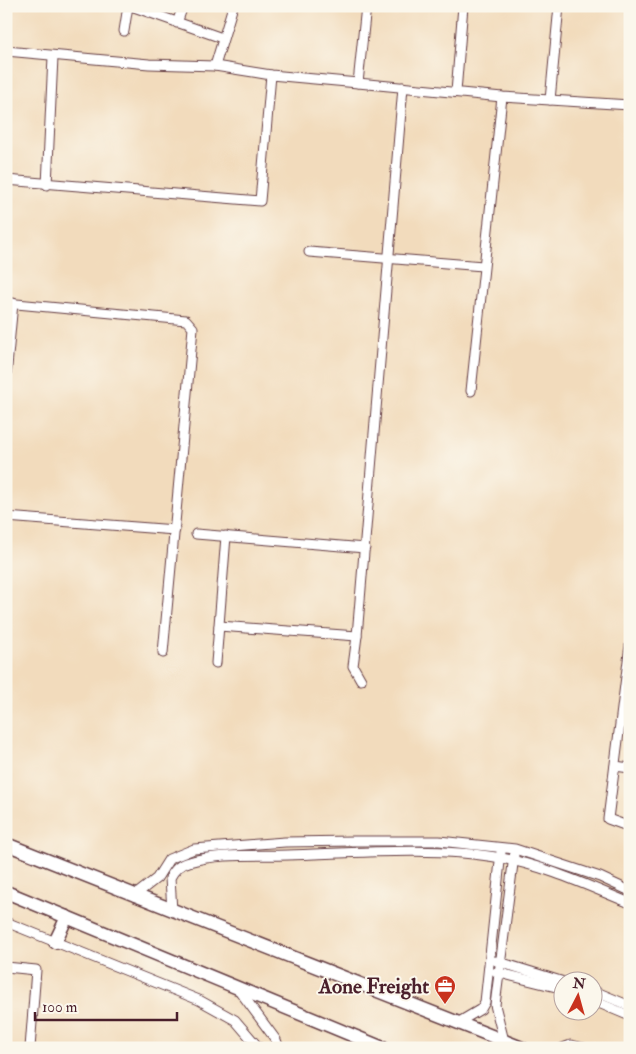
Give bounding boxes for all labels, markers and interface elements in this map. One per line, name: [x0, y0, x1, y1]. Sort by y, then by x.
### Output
north arrow: [554, 972, 604, 1022]
place label: Aone Freight: [318, 973, 429, 1000]
office icon: Aone Freight: [433, 974, 457, 1005]
text: N: [571, 974, 587, 993]
scale bar: [35, 989, 178, 1021]
text: 100 m: [42, 998, 78, 1017]

